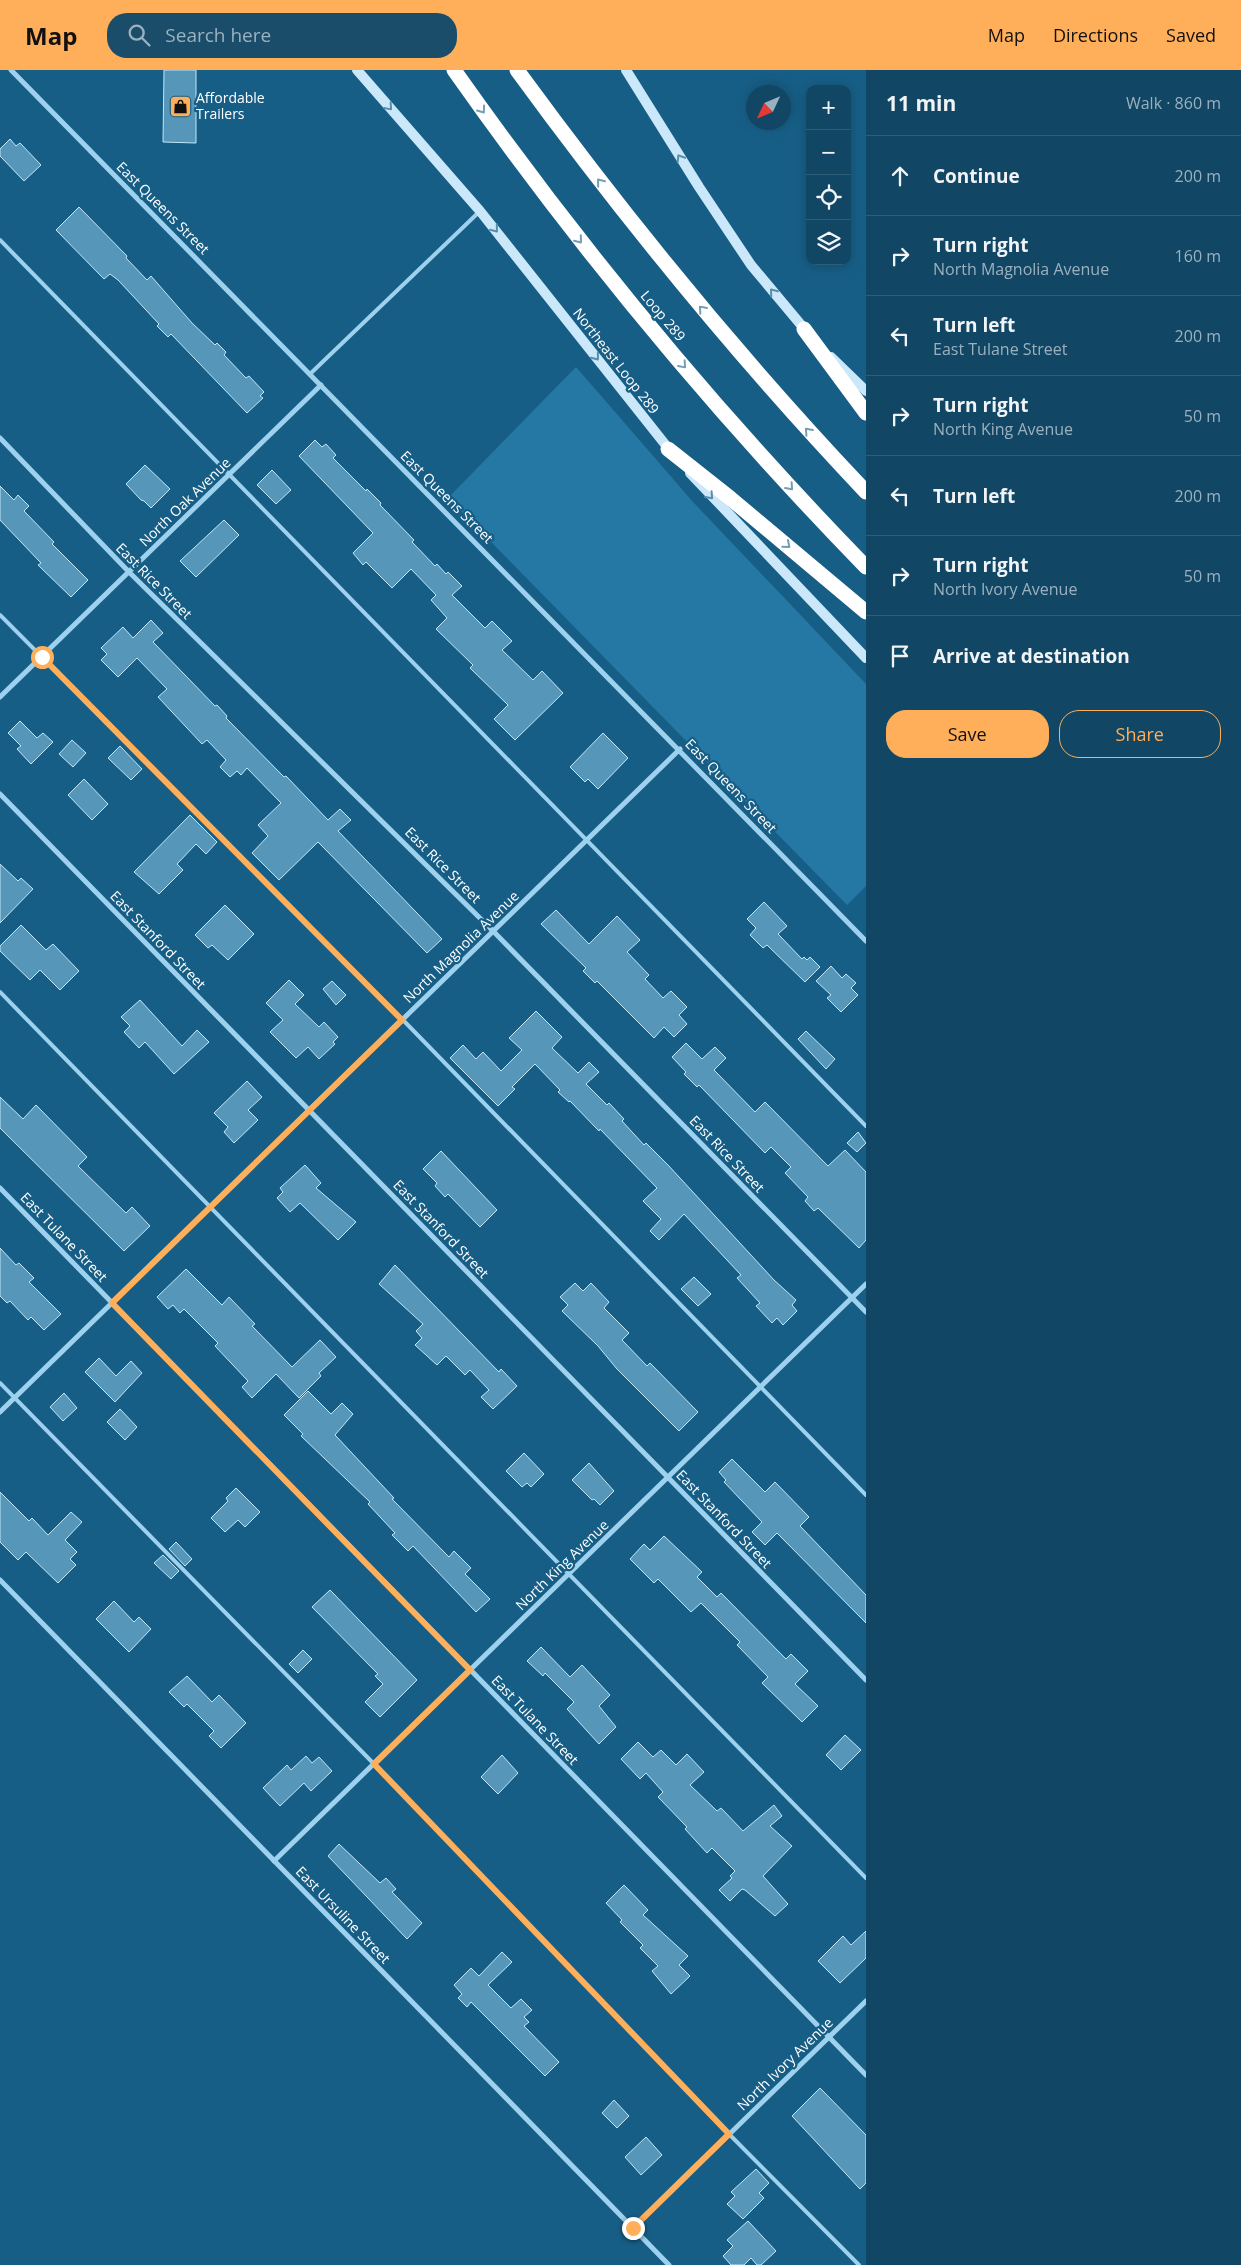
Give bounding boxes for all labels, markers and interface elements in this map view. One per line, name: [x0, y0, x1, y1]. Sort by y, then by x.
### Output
search box: [107, 13, 457, 58]
text: Map: [25, 19, 77, 52]
icon: search: [125, 21, 153, 49]
text: Search here: [165, 22, 271, 48]
text: Map: [988, 23, 1025, 47]
text: Directions: [1053, 23, 1138, 47]
text: Saved: [1166, 23, 1216, 47]
north arrow: [746, 85, 791, 130]
map controls: [806, 85, 851, 265]
button: +: [806, 85, 851, 130]
place label: Affordable Trailers: [196, 88, 265, 123]
text: 11 min: [886, 89, 956, 117]
text: Walk · 860 m: [1126, 92, 1221, 114]
shop icon: Affordable Trailers: [168, 94, 192, 118]
one-way arrow: [383, 101, 392, 110]
one-way arrow: [476, 104, 485, 114]
button: −: [806, 130, 851, 175]
one-way arrow: [677, 155, 687, 164]
street label: East Queens Street: [113, 157, 214, 258]
icon: ahead: [886, 162, 914, 190]
text: Continue: [933, 163, 1020, 189]
text: 200 m: [1175, 165, 1221, 187]
button: locate: [806, 175, 851, 220]
one-way arrow: [597, 179, 605, 188]
button: layers: [806, 220, 851, 265]
one-way arrow: [490, 223, 498, 232]
text: Turn right: [933, 232, 1028, 258]
one-way arrow: [574, 234, 582, 243]
icon: right: [886, 242, 914, 270]
text: 160 m: [1175, 245, 1221, 267]
text: North Magnolia Avenue: [933, 258, 1109, 280]
street label: Loop 289: [637, 286, 690, 345]
one-way arrow: [769, 288, 778, 297]
street label: Northeast Loop 289: [569, 304, 664, 418]
one-way arrow: [699, 305, 708, 314]
text: Turn left: [933, 312, 1015, 338]
icon: left: [886, 322, 914, 350]
text: 200 m: [1175, 325, 1221, 347]
text: East Tulane Street: [933, 338, 1067, 360]
one-way arrow: [590, 351, 598, 360]
one-way arrow: [677, 360, 686, 369]
text: Turn right: [933, 392, 1028, 418]
icon: right: [886, 402, 914, 430]
text: 50 m: [1184, 405, 1221, 427]
text: North King Avenue: [933, 418, 1073, 440]
one-way arrow: [805, 428, 814, 437]
street label: East Queens Street: [397, 446, 498, 547]
street label: North Oak Avenue: [135, 453, 235, 550]
one-way arrow: [785, 481, 794, 490]
icon: left: [886, 482, 914, 510]
text: Turn left: [933, 483, 1015, 509]
text: 200 m: [1175, 485, 1221, 507]
one-way arrow: [704, 490, 713, 499]
street label: East Rice Street: [112, 538, 197, 623]
one-way arrow: [782, 540, 791, 549]
text: Turn right: [933, 552, 1028, 578]
icon: right: [886, 562, 914, 590]
text: 50 m: [1184, 565, 1221, 587]
text: North Ivory Avenue: [933, 578, 1077, 600]
icon: arrive: [886, 642, 914, 670]
text: Arrive at destination: [933, 643, 1130, 669]
route start: [31, 646, 54, 669]
button: Save: [886, 710, 1049, 758]
button: Share: [1059, 710, 1221, 758]
street label: East Queens Street: [681, 734, 781, 837]
street label: East Rice Street: [401, 822, 486, 907]
street label: East Stanford Street: [106, 886, 210, 993]
street label: North Magnolia Avenue: [399, 886, 523, 1007]
street label: East Rice Street: [686, 1111, 769, 1196]
street label: East Stanford Street: [389, 1175, 493, 1282]
street label: East Tulane Street: [17, 1188, 112, 1286]
street label: East Stanford Street: [672, 1465, 776, 1572]
street label: North King Avenue: [511, 1515, 612, 1614]
street label: East Tulane Street: [488, 1671, 583, 1769]
street label: East Ursuline Street: [292, 1862, 395, 1967]
street label: North Ivory Avenue: [733, 2013, 837, 2114]
route end: [622, 2217, 645, 2240]

